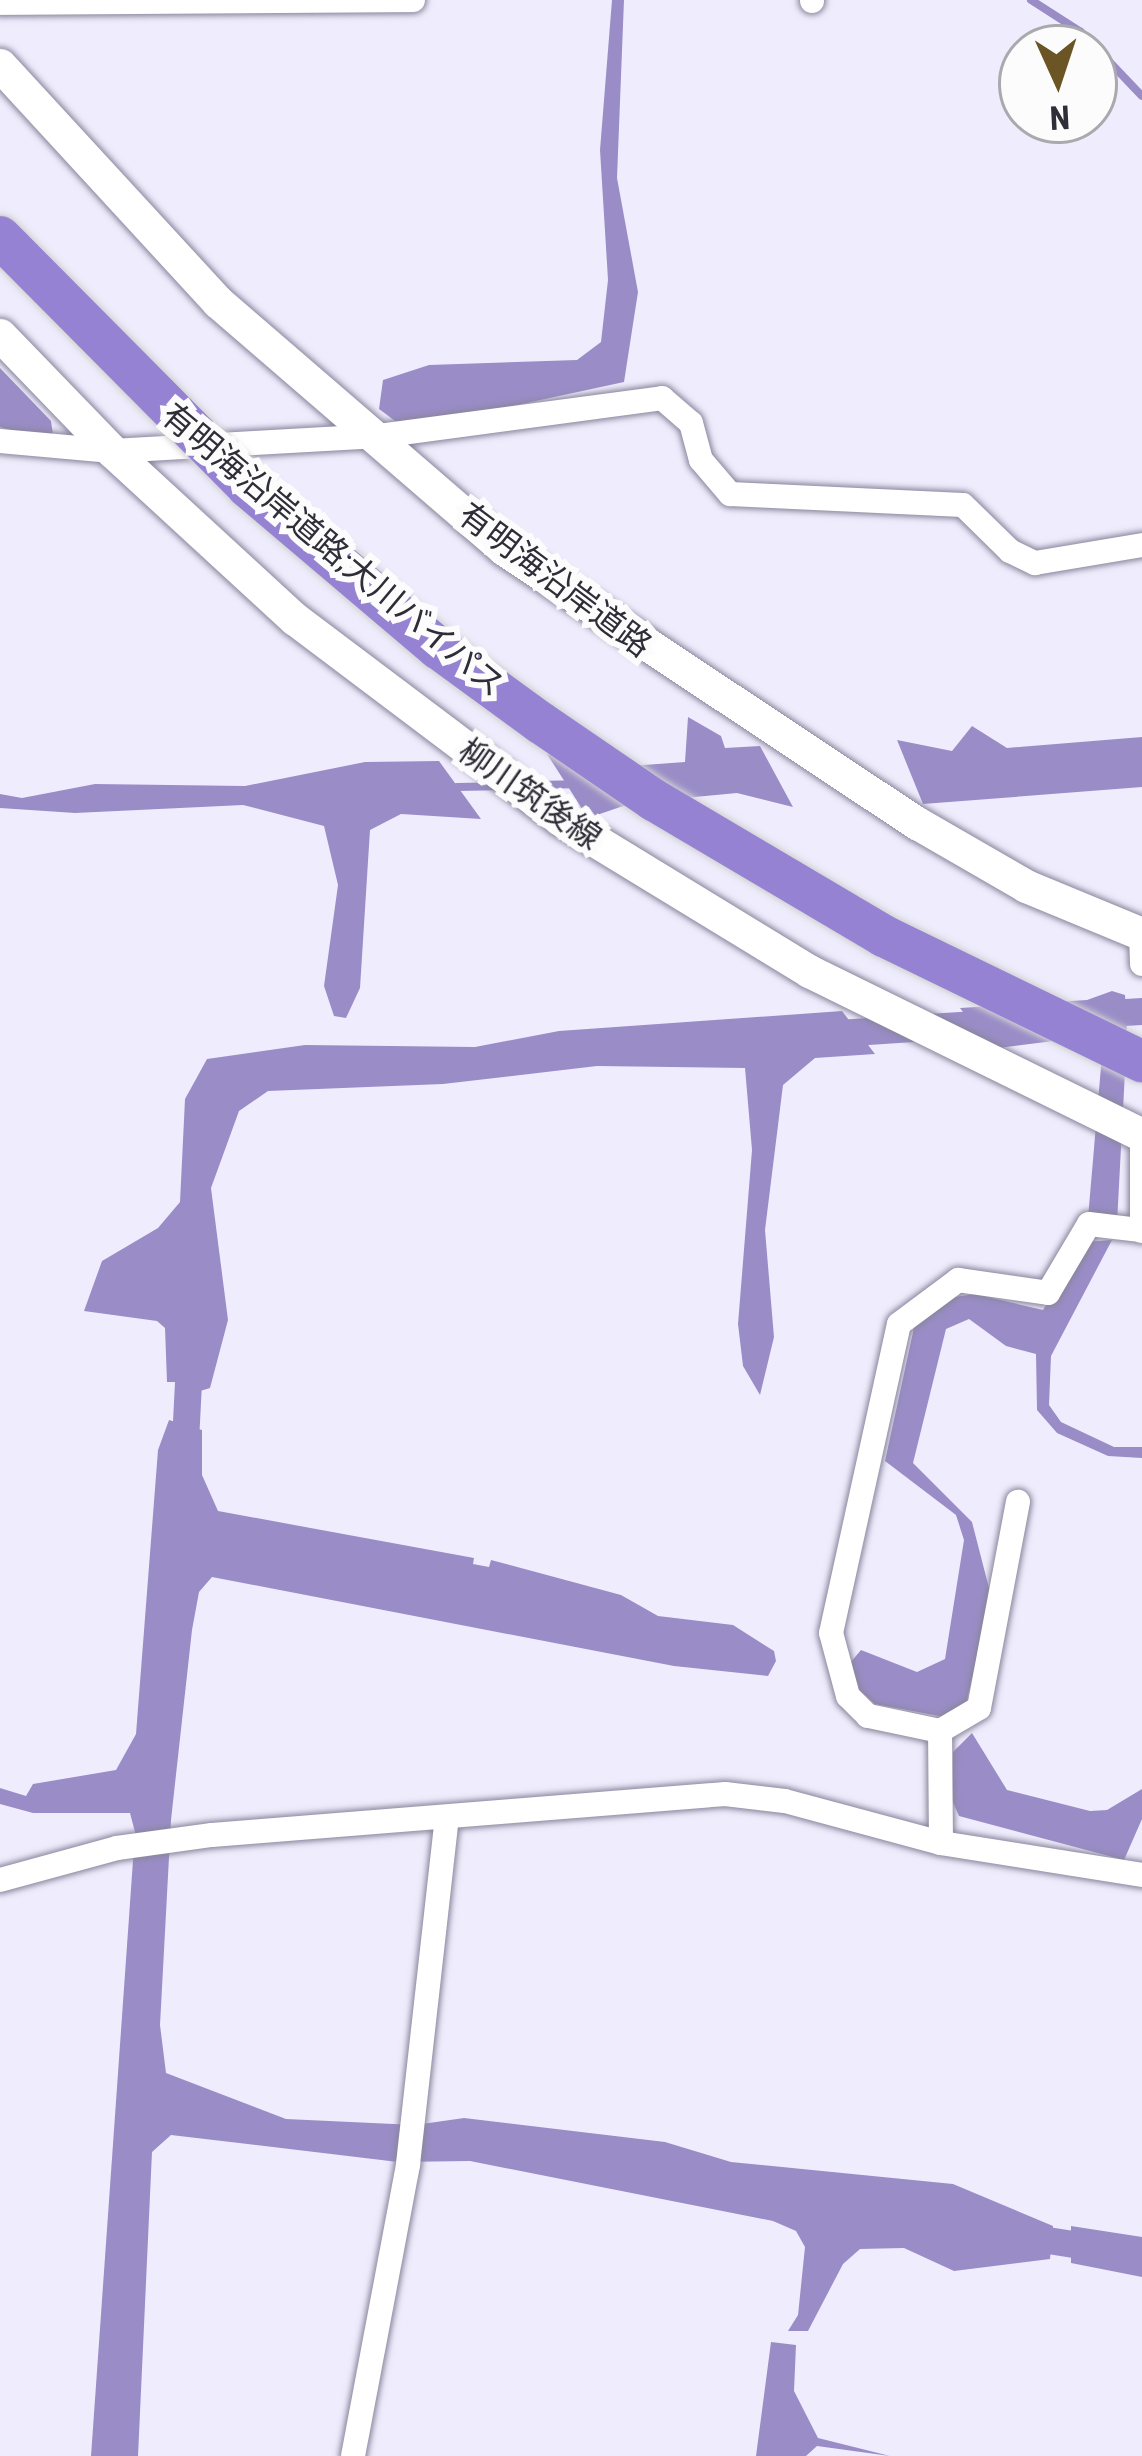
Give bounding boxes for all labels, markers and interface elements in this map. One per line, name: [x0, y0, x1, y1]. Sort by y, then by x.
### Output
north arrow: [998, 24, 1118, 144]
text: N: [1049, 97, 1071, 137]
street label: 有明海沿岸道路;大川バイパス: [153, 395, 513, 705]
street label: 有明海沿岸道路: [451, 495, 659, 665]
street label: 柳川筑後線: [451, 730, 609, 858]

